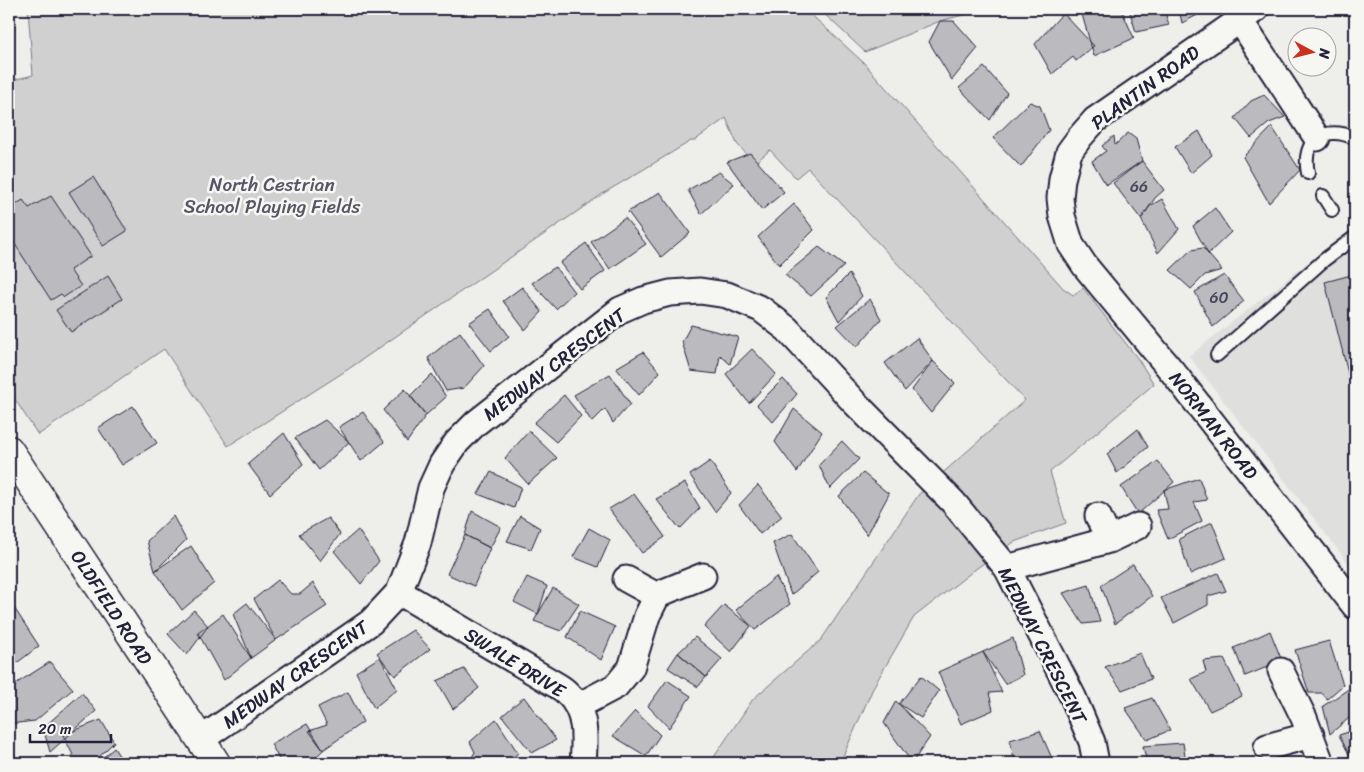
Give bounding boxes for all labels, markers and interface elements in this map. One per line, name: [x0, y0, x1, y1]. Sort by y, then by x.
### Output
north arrow: [1286, 28, 1336, 78]
street label: PLANTIN ROAD: [1084, 36, 1207, 138]
text: N: [1311, 46, 1338, 60]
park label: North Cestrian School Playing Fields: [184, 168, 360, 223]
house number: 66: [1130, 172, 1148, 201]
house number: 60: [1209, 283, 1229, 312]
street label: MEDWAY CRESCENT: [476, 298, 634, 429]
street label: NORMAN ROAD: [1160, 364, 1267, 487]
street label: OLDFIELD ROAD: [62, 543, 162, 672]
street label: MEDWAY CRESCENT: [989, 561, 1097, 731]
street label: MEDWAY CRESCENT: [215, 611, 377, 737]
street label: SWALE DRIVE: [458, 618, 573, 707]
scale bar: [30, 712, 111, 744]
text: 20 m: [38, 716, 72, 742]

